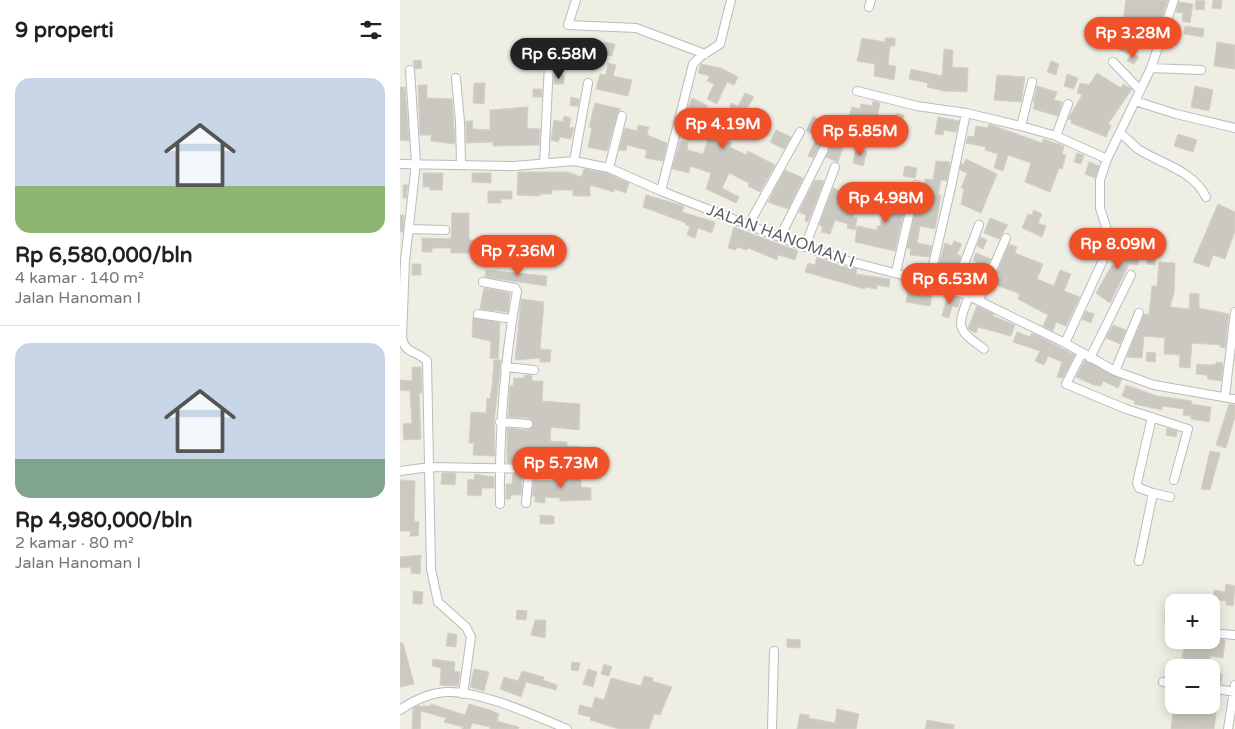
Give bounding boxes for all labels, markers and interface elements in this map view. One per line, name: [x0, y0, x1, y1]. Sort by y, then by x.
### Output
icon: filters: [357, 16, 385, 44]
pin: Rp 3.28M: [1081, 17, 1185, 59]
text: 9 properti: [15, 18, 114, 43]
text: Rp 3.28M: [1095, 23, 1171, 43]
pin: Rp 6.58M: [507, 38, 611, 80]
text: Rp 6.58M: [521, 44, 597, 64]
pin: Rp 4.19M: [671, 108, 775, 150]
icon: home: [155, 110, 245, 200]
text: Rp 4.19M: [685, 114, 761, 134]
pin: Rp 5.85M: [808, 114, 912, 157]
text: Rp 5.85M: [822, 121, 898, 141]
pin: Rp 4.98M: [834, 182, 938, 224]
text: Rp 4.98M: [848, 188, 924, 208]
street label: JALAN HANOMAN I: [704, 200, 857, 272]
pin: Rp 8.09M: [1066, 228, 1170, 270]
pin: Rp 7.36M: [466, 234, 570, 277]
text: Rp 8.09M: [1080, 234, 1156, 254]
text: Rp 7.36M: [481, 241, 555, 261]
text: Rp 6,580,000/bln: [15, 243, 192, 268]
pin: Rp 6.53M: [898, 262, 1002, 305]
text: 4 kamar · 140 m²: [15, 268, 144, 288]
text: Rp 6.53M: [912, 269, 988, 289]
text: Jalan Hanoman I: [15, 288, 141, 308]
icon: home: [155, 376, 245, 466]
pin: Rp 5.73M: [509, 446, 613, 489]
text: Rp 5.73M: [523, 453, 599, 473]
text: Rp 4,980,000/bln: [15, 508, 192, 533]
text: 2 kamar · 80 m²: [15, 533, 134, 553]
text: Jalan Hanoman I: [15, 553, 141, 573]
map controls: [1165, 594, 1220, 714]
button: +: [1165, 594, 1220, 649]
button: −: [1165, 659, 1220, 714]

